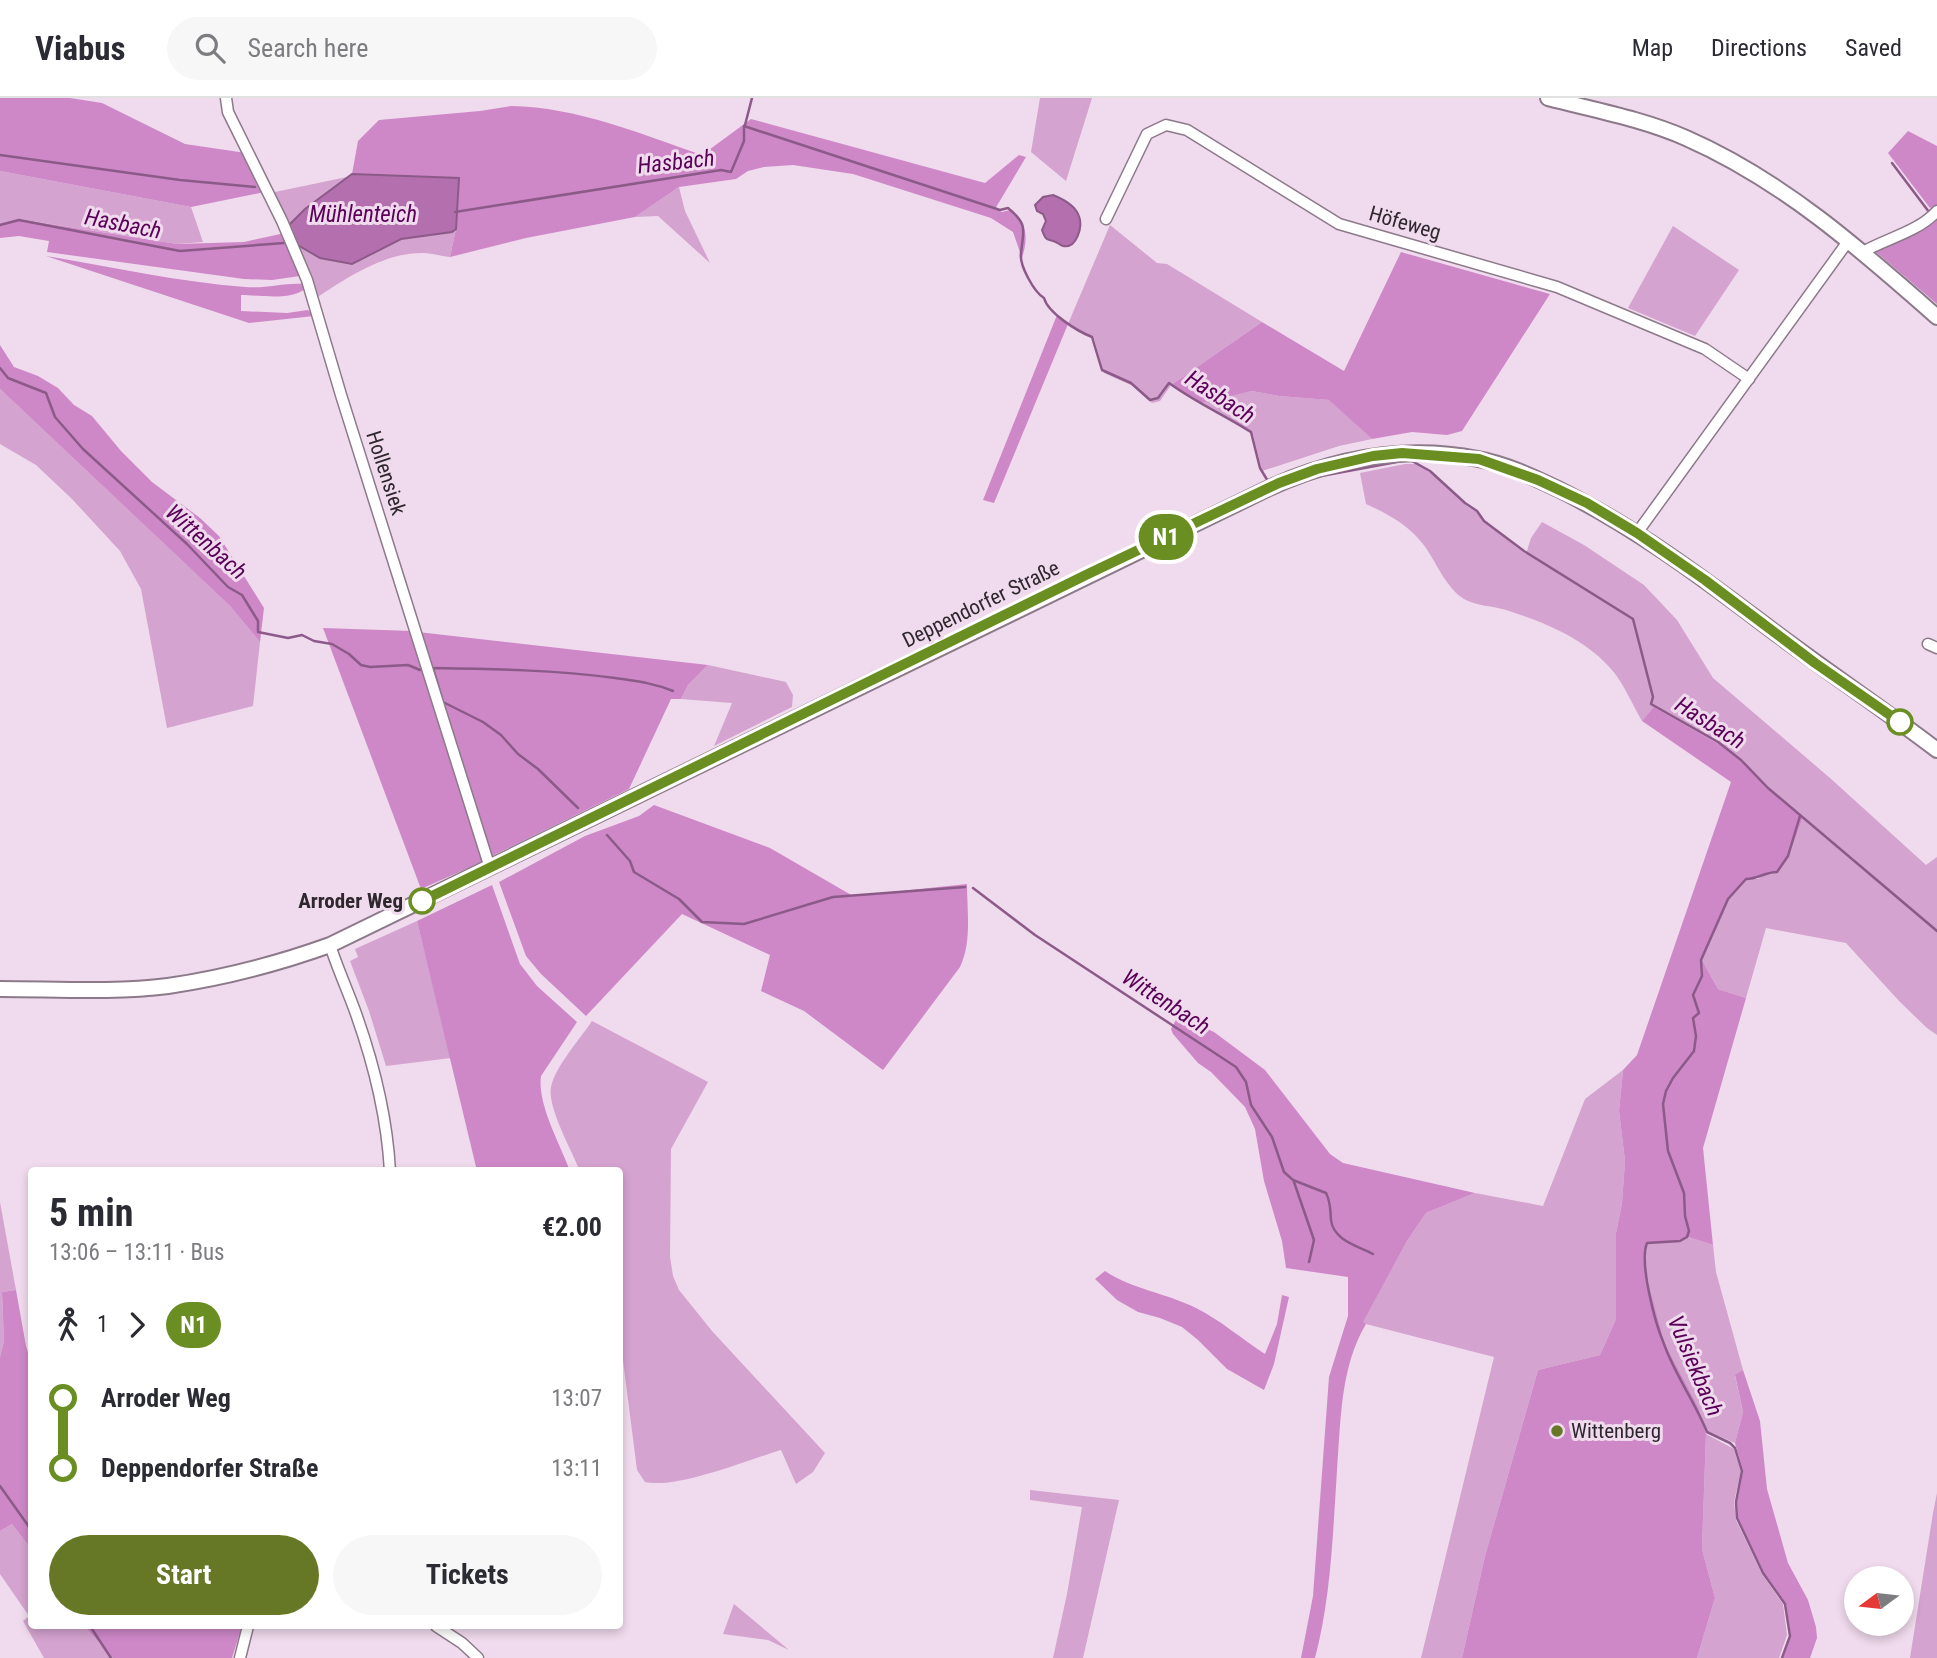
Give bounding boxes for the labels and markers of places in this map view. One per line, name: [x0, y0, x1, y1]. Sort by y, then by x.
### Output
unlabelled marker: [1887, 709, 1913, 735]
marker: Arroder Weg: [409, 888, 435, 914]
place label: Arroder Weg: [298, 889, 403, 913]
place label: Wittenberg: [1571, 1419, 1661, 1443]
marker: Wittenberg: [1549, 1423, 1565, 1439]

